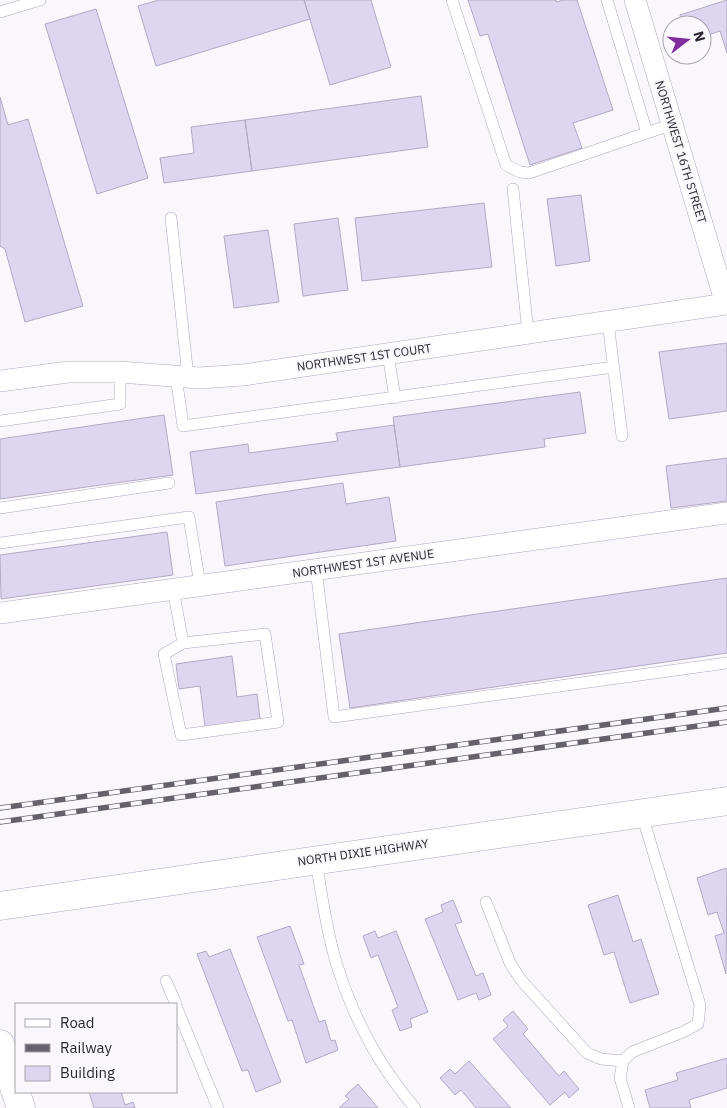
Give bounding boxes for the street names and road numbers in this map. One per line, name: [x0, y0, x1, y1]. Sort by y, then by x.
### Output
street label: NORTHWEST 16TH STREET: [652, 79, 710, 225]
street label: NORTHWEST 1ST COURT: [296, 340, 432, 374]
street label: NORTHWEST 1ST AVENUE: [291, 546, 435, 580]
street label: NORTH DIXIE HIGHWAY: [296, 835, 430, 869]

